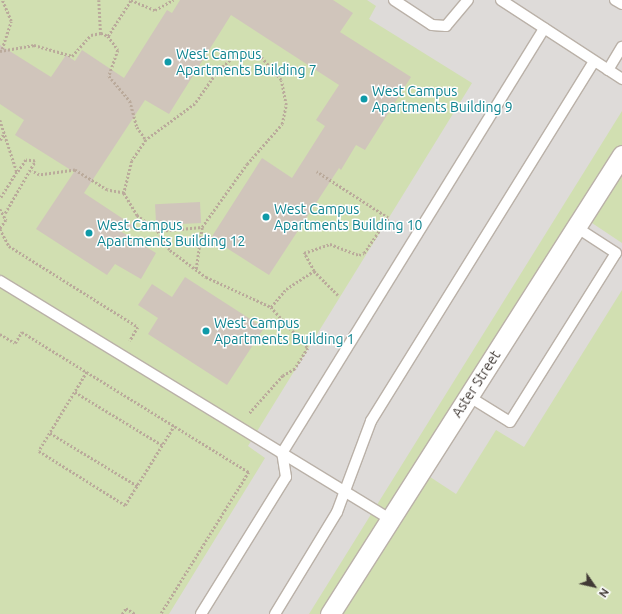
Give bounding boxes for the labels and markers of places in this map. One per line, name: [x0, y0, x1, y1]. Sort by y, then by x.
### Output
place label: West Campus Apartments Building 7: [176, 46, 317, 78]
marker: West Campus Apartments Building 7: [163, 57, 173, 67]
place label: West Campus Apartments Building 9: [372, 83, 513, 116]
marker: West Campus Apartments Building 9: [359, 94, 369, 104]
place label: West Campus Apartments Building 10: [274, 201, 422, 234]
marker: West Campus Apartments Building 10: [261, 212, 271, 222]
place label: West Campus Apartments Building 12: [97, 217, 245, 250]
marker: West Campus Apartments Building 12: [84, 228, 94, 238]
place label: West Campus Apartments Building 1: [214, 315, 355, 348]
marker: West Campus Apartments Building 1: [201, 326, 211, 336]

